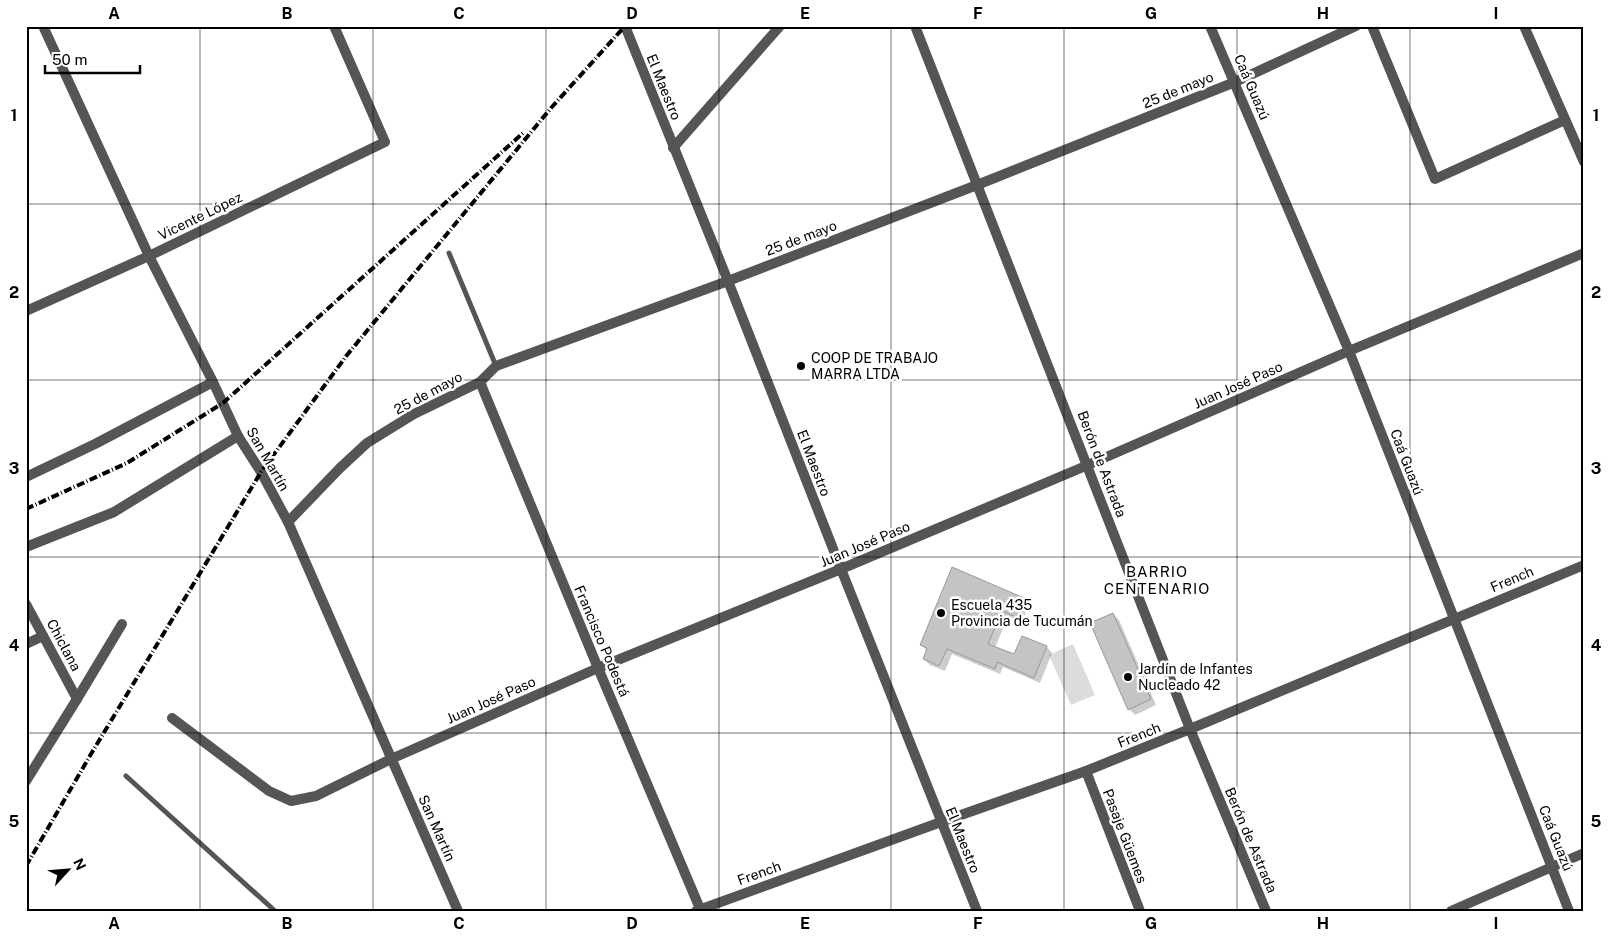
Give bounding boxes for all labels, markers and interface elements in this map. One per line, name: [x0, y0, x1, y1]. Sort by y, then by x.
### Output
text: A: [108, 4, 120, 23]
text: B: [282, 4, 293, 23]
text: C: [453, 4, 465, 23]
text: D: [626, 4, 638, 23]
text: E: [800, 4, 810, 23]
text: F: [973, 4, 983, 23]
text: G: [1145, 4, 1157, 23]
text: H: [1317, 4, 1329, 23]
text: I: [1494, 4, 1498, 23]
scale bar: [45, 42, 140, 74]
text: 50 m: [52, 51, 87, 68]
street label: El Maestro: [644, 52, 685, 122]
street label: Caá Guazú: [1231, 52, 1273, 122]
street label: 25 de mayo: [1140, 69, 1216, 111]
text: 1: [11, 106, 17, 125]
text: 1: [1593, 106, 1599, 125]
street label: Vicente López: [155, 189, 245, 243]
street label: 25 de mayo: [763, 217, 839, 259]
text: 2: [9, 283, 19, 302]
text: 2: [1591, 283, 1601, 302]
place label: COOP DE TRABAJO MARRA LTDA: [811, 350, 938, 382]
street label: Juan José Paso: [1191, 358, 1285, 412]
marker: COOP DE TRABAJO MARRA LTDA: [795, 360, 807, 372]
street label: 25 de mayo: [391, 368, 465, 418]
street label: Berón de Astrada: [1074, 409, 1130, 519]
street label: San Martín: [243, 424, 293, 494]
street label: Caá Guazú: [1387, 427, 1427, 497]
street label: El Maestro: [794, 428, 834, 499]
text: 3: [9, 459, 19, 478]
text: 3: [1591, 459, 1601, 478]
street label: Juan José Paso: [818, 518, 912, 570]
district label: BARRIO CENTENARIO: [1104, 563, 1210, 597]
street label: French: [1488, 563, 1536, 595]
street label: Francisco Podestá: [571, 583, 633, 699]
place label: Escuela 435 Provincia de Tucumán: [951, 597, 1093, 629]
marker: Escuela 435 Provincia de Tucumán: [935, 607, 947, 619]
street label: Chiclana: [44, 616, 84, 674]
text: 4: [9, 636, 20, 655]
text: 4: [1591, 636, 1602, 655]
place label: Jardín de Infantes Nucleado 42: [1138, 661, 1253, 693]
marker: Jardín de Infantes Nucleado 42: [1122, 671, 1134, 683]
street label: Juan José Paso: [444, 673, 538, 727]
street label: French: [1115, 719, 1163, 751]
street label: Berón de Astrada: [1222, 785, 1280, 895]
street label: Pasaje Güemes: [1100, 787, 1150, 885]
street label: San Martín: [415, 792, 459, 864]
street label: Caá Guazú: [1536, 803, 1576, 873]
street label: El Maestro: [943, 805, 984, 875]
text: 5: [9, 812, 20, 831]
text: 5: [1591, 812, 1602, 831]
north arrow: [42, 844, 92, 894]
text: N: [70, 856, 89, 873]
street label: French: [735, 858, 783, 888]
text: A: [108, 914, 120, 933]
text: B: [282, 914, 293, 933]
text: C: [453, 914, 465, 933]
text: D: [626, 914, 638, 933]
text: E: [800, 914, 810, 933]
text: F: [973, 914, 983, 933]
text: G: [1145, 914, 1157, 933]
text: H: [1317, 914, 1329, 933]
text: I: [1494, 914, 1498, 933]

